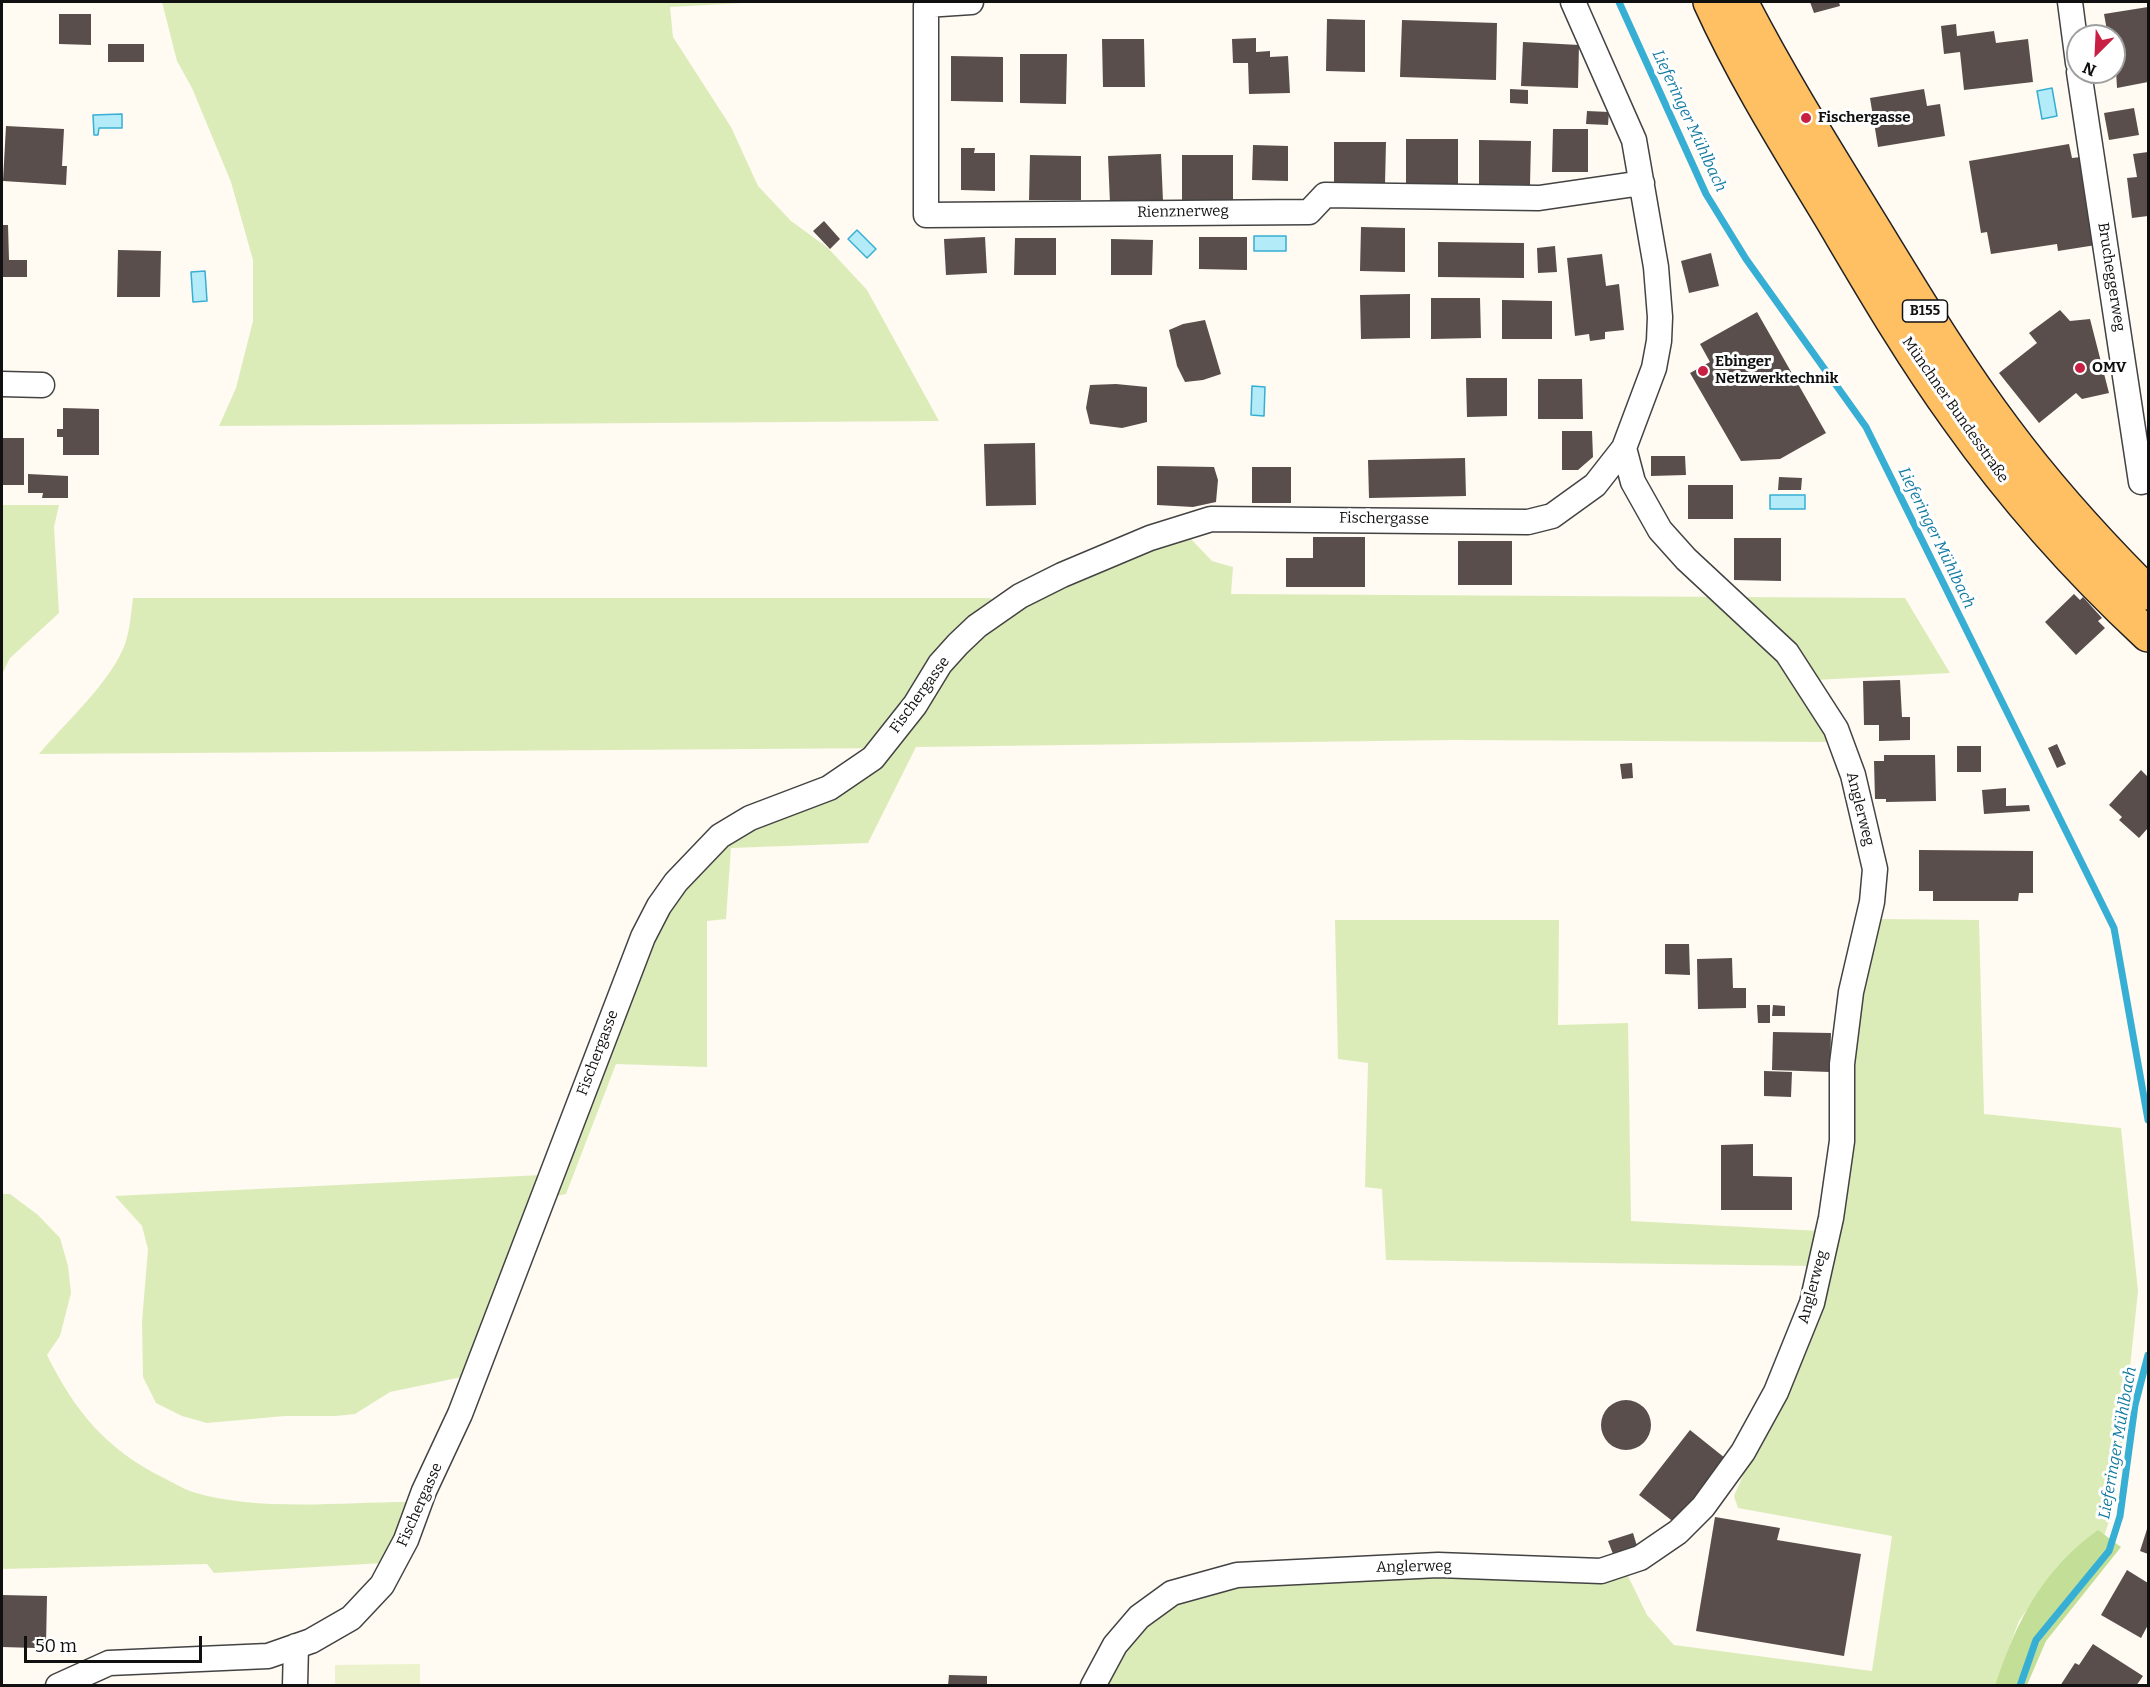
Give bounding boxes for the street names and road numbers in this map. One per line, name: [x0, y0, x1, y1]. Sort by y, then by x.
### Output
street label: Rienznerweg: [1137, 202, 1229, 222]
street label: Brucheggerweg: [2093, 221, 2129, 333]
road number: B155: [1902, 300, 1948, 322]
street label: Münchner Bundesstraße: [1898, 334, 2012, 486]
street label: Fischergasse: [1339, 509, 1429, 529]
street label: Fischergasse: [886, 653, 954, 737]
street label: Anglerweg: [1842, 770, 1878, 848]
street label: Fischergasse: [573, 1008, 623, 1098]
street label: Anglerweg: [1795, 1248, 1831, 1326]
street label: Fischergasse: [393, 1460, 447, 1550]
street label: Anglerweg: [1376, 1557, 1452, 1577]

